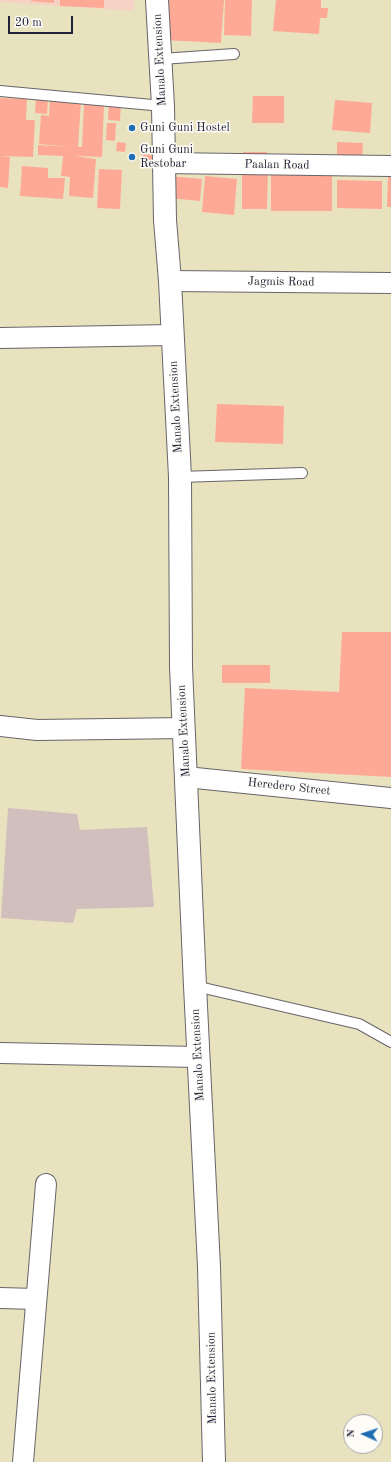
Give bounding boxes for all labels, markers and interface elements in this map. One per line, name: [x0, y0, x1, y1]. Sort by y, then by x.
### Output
scale bar: [10, 8, 75, 34]
street label: Manalo Extension: [150, 13, 170, 107]
text: 20 m: [15, 17, 42, 29]
place label: Guni Guni Hostel: [140, 121, 230, 135]
marker: Guni Guni Hostel: [127, 123, 137, 133]
place label: Guni Guni Restobar: [140, 143, 193, 171]
marker: Guni Guni Restobar: [127, 152, 137, 162]
street label: Paalan Road: [244, 157, 310, 173]
street label: Jagmis Road: [247, 274, 315, 290]
street label: Manalo Extension: [166, 360, 186, 454]
street label: Manalo Extension: [174, 684, 194, 778]
street label: Heredero Street: [247, 775, 331, 799]
street label: Manalo Extension: [188, 1008, 208, 1102]
street label: Manalo Extension: [204, 1332, 220, 1424]
north arrow: [343, 1414, 383, 1454]
text: N: [346, 1429, 357, 1438]

